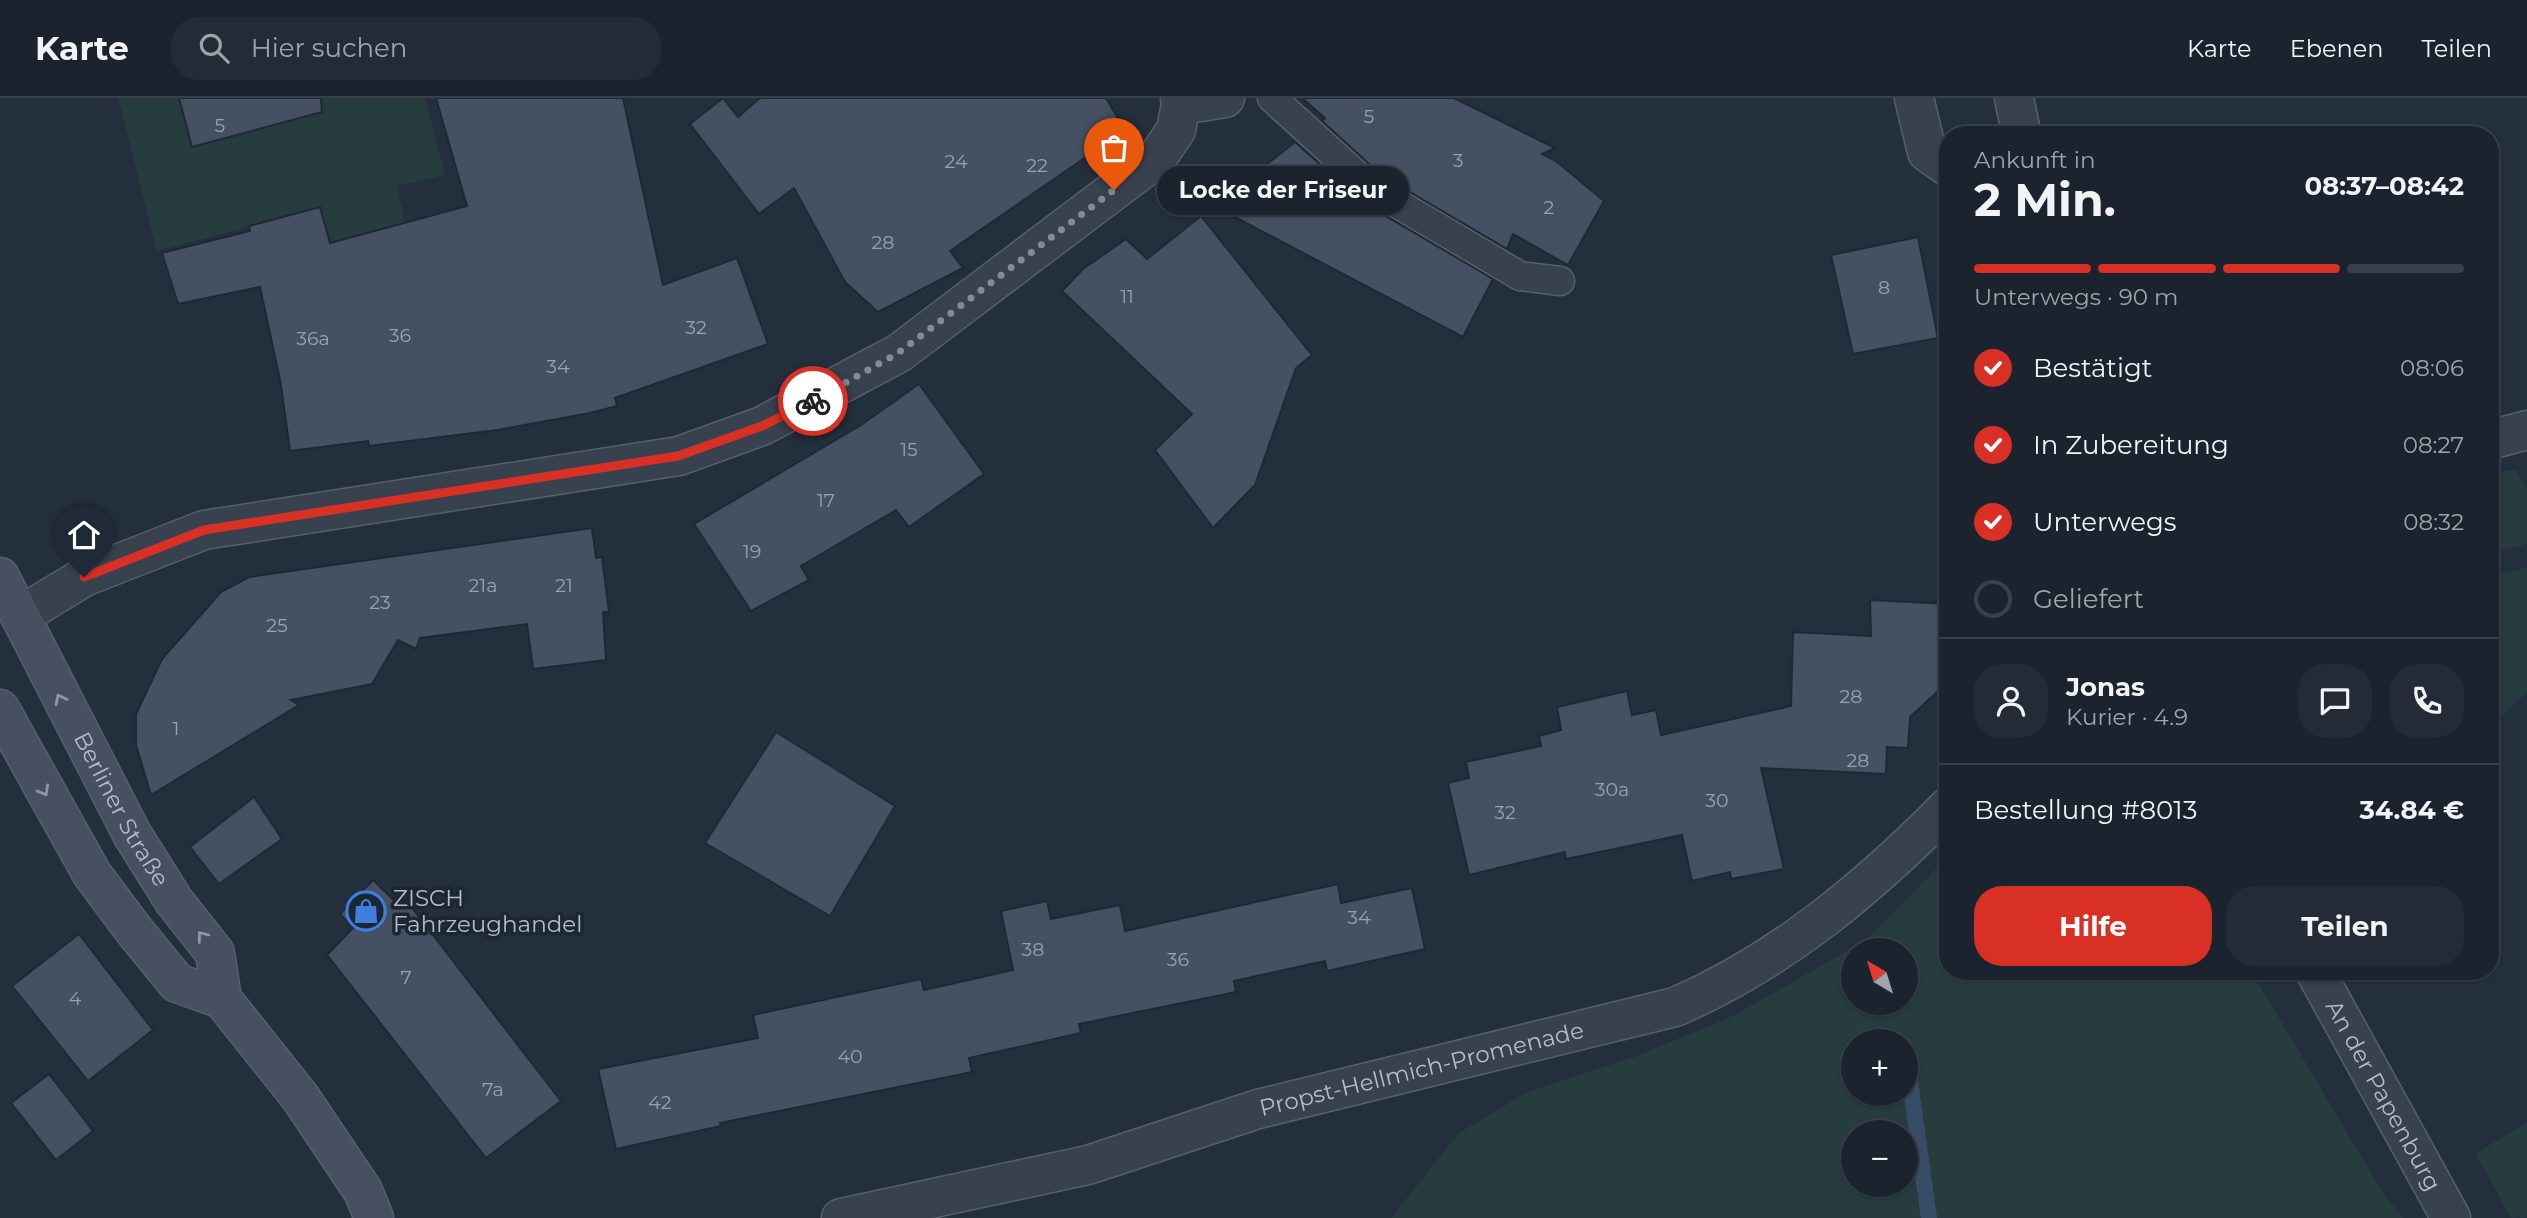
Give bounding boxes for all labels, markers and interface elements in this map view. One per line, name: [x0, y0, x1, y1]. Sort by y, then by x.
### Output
search box: [171, 17, 661, 80]
text: Karte: [35, 28, 129, 68]
icon: search: [195, 29, 233, 67]
text: Hier suchen: [251, 32, 407, 64]
text: Karte: [2187, 34, 2252, 63]
text: Ebenen: [2290, 34, 2383, 63]
text: Teilen: [2421, 34, 2492, 63]
house number: 5: [1364, 105, 1375, 128]
house number: 5: [215, 114, 226, 137]
pin: [1084, 118, 1144, 190]
icon: bag: [1095, 129, 1133, 167]
text: Ankunft in: [1974, 146, 2095, 174]
house number: 3: [1453, 149, 1463, 172]
house number: 24: [945, 150, 968, 173]
house number: 22: [1026, 154, 1048, 177]
callout: Locke der Friseur: [1156, 166, 1408, 214]
text: 08:37–08:42: [2304, 170, 2464, 202]
text: 2 Min.: [1974, 171, 2116, 228]
text: Locke der Friseur: [1179, 176, 1387, 204]
house number: 2: [1544, 196, 1555, 219]
house number: 28: [872, 231, 894, 254]
house number: 8: [1878, 276, 1890, 299]
text: Unterwegs · 90 m: [1974, 283, 2178, 311]
house number: 11: [1120, 285, 1134, 308]
house number: 32: [685, 316, 707, 339]
house number: 36: [389, 324, 411, 347]
house number: 36a: [296, 327, 330, 350]
icon: check: [1974, 349, 2012, 387]
text: Bestätigt: [2033, 352, 2152, 384]
text: 08:06: [2400, 354, 2464, 382]
house number: 34: [546, 355, 570, 378]
courier: [778, 366, 848, 436]
icon: bike: [794, 382, 832, 420]
icon: check: [1974, 426, 2012, 464]
text: In Zubereitung: [2033, 429, 2229, 461]
text: 08:27: [2403, 431, 2464, 459]
house number: 15: [900, 438, 918, 461]
house number: 17: [817, 489, 835, 512]
icon: check: [1974, 503, 2012, 541]
pin: [54, 505, 114, 577]
text: Unterwegs: [2033, 506, 2176, 538]
text: 08:32: [2403, 508, 2464, 536]
icon: home: [65, 516, 103, 554]
house number: 19: [743, 540, 761, 563]
house number: 21a: [469, 574, 497, 597]
house number: 21: [555, 574, 573, 597]
text: Geliefert: [2033, 583, 2144, 615]
house number: 23: [369, 591, 391, 614]
house number: 25: [266, 614, 288, 637]
button: person: [1974, 664, 2048, 738]
button: chat: [2298, 664, 2372, 738]
button: phone: [2390, 664, 2464, 738]
text: Jonas: [2066, 671, 2145, 703]
house number: 28: [1840, 685, 1862, 708]
one-way arrow: [55, 694, 69, 706]
text: Kurier · 4.9: [2066, 703, 2188, 731]
house number: 1: [173, 717, 179, 740]
street label: Berliner Straße: [68, 727, 175, 892]
house number: 28: [1847, 749, 1869, 772]
house number: 30a: [1595, 778, 1629, 801]
one-way arrow: [36, 784, 49, 796]
house number: 30: [1705, 789, 1729, 812]
text: Bestellung #8013: [1974, 794, 2197, 826]
text: 34.84 €: [2360, 794, 2464, 826]
house number: 32: [1494, 801, 1516, 824]
place label: ZISCH Fahrzeughandel: [393, 884, 582, 938]
button: Hilfe: [1974, 886, 2212, 966]
button: Teilen: [2226, 886, 2464, 966]
shop icon: ZISCH Fahrzeughandel: [345, 890, 387, 932]
house number: 34: [1347, 906, 1371, 929]
one-way arrow: [197, 931, 210, 944]
house number: 38: [1022, 938, 1044, 961]
north arrow: [1841, 938, 1918, 1015]
map controls: [1841, 938, 1918, 1197]
house number: 36: [1167, 948, 1189, 971]
house number: 7: [400, 966, 412, 989]
house number: 4: [69, 987, 82, 1010]
street label: An der Papenburg: [2320, 995, 2447, 1196]
street label: Propst-Hellmich-Promenade: [1256, 1016, 1587, 1122]
button: +: [1841, 1029, 1918, 1106]
house number: 40: [837, 1045, 863, 1068]
house number: 7a: [482, 1078, 504, 1101]
house number: 42: [648, 1091, 672, 1114]
button: −: [1841, 1120, 1918, 1197]

